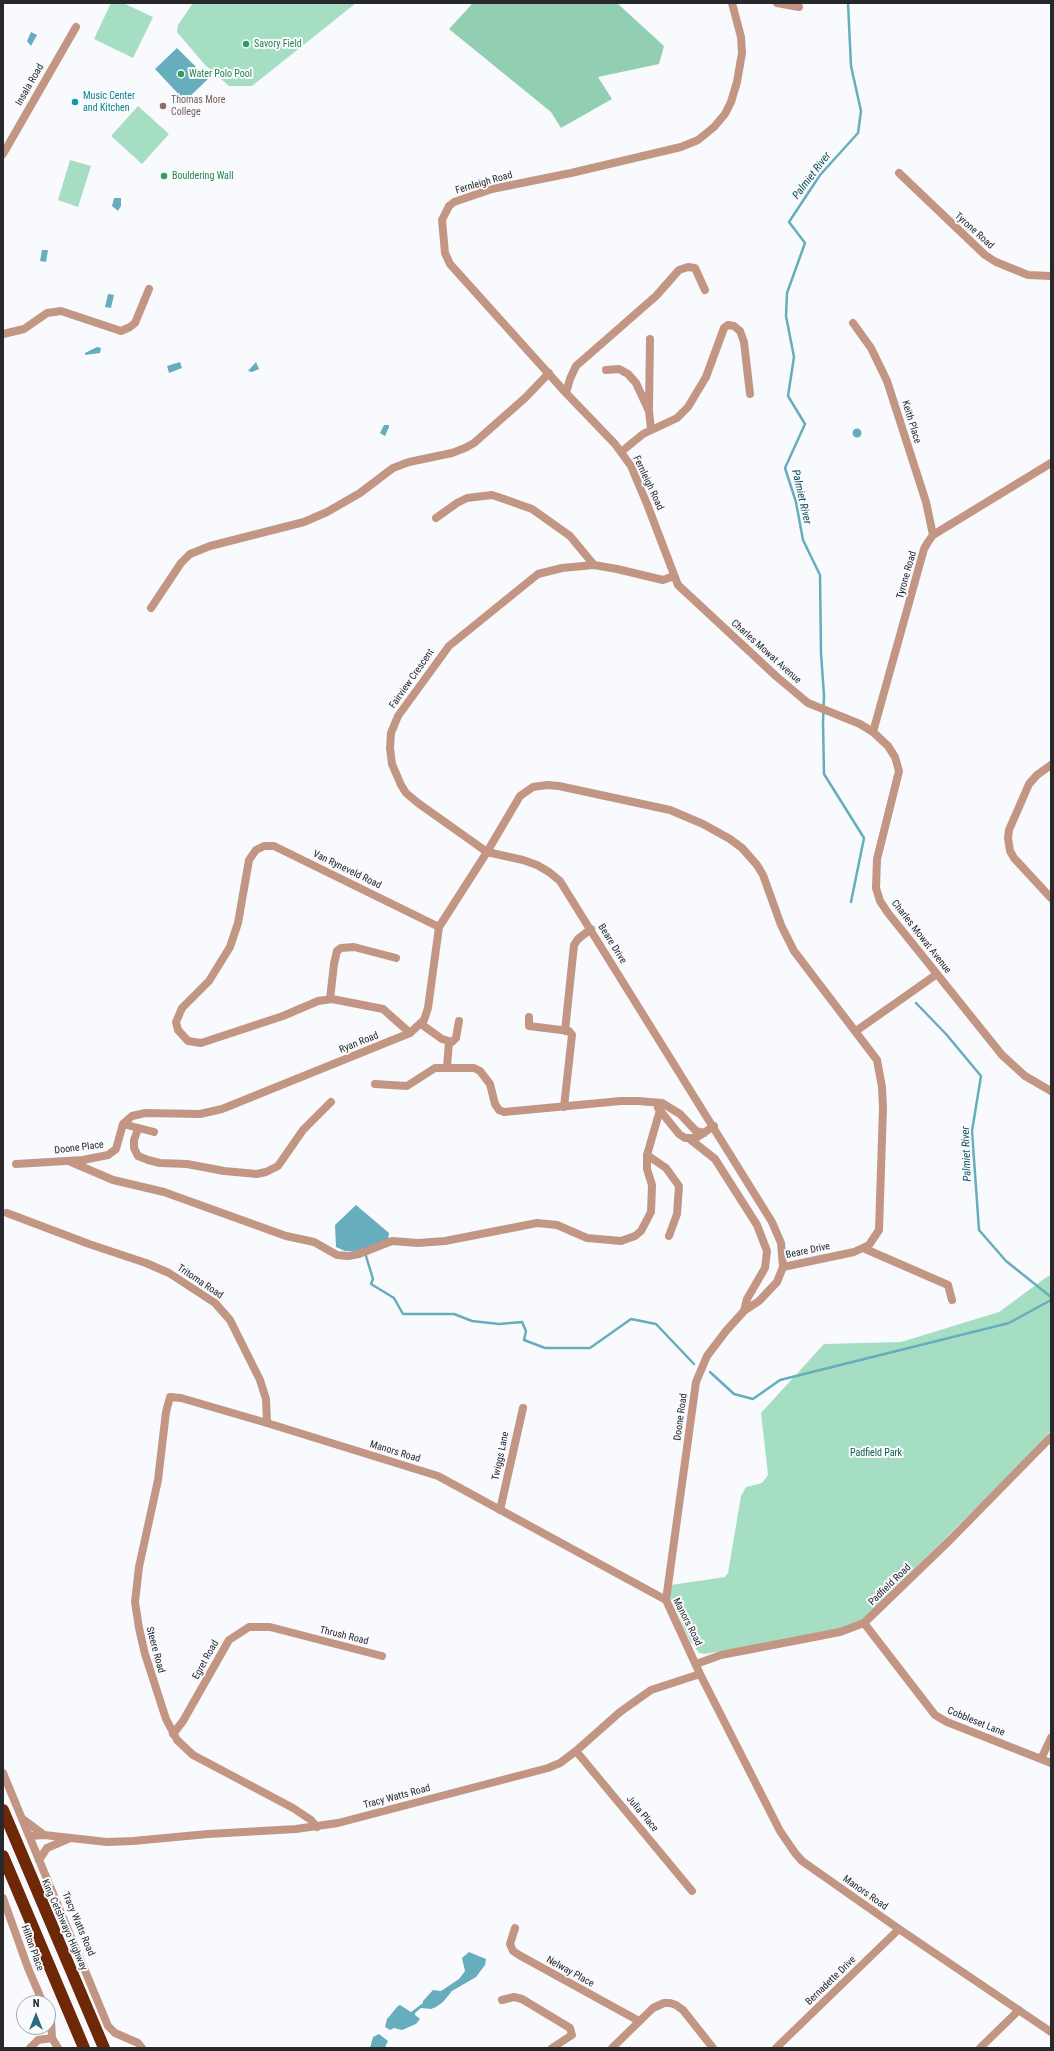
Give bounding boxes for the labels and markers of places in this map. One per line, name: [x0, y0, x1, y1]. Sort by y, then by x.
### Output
place label: Savory Field: [254, 38, 302, 50]
marker: Savory Field: [241, 39, 251, 49]
place label: Water Polo Pool: [189, 68, 252, 80]
marker: Water Polo Pool: [176, 69, 186, 79]
place label: Music Center and Kitchen: [83, 90, 135, 114]
place label: Thomas More College: [171, 94, 225, 118]
marker: Music Center and Kitchen: [70, 97, 80, 107]
marker: Thomas More College: [158, 101, 168, 111]
place label: Bouldering Wall: [172, 170, 234, 182]
marker: Bouldering Wall: [159, 171, 169, 181]

